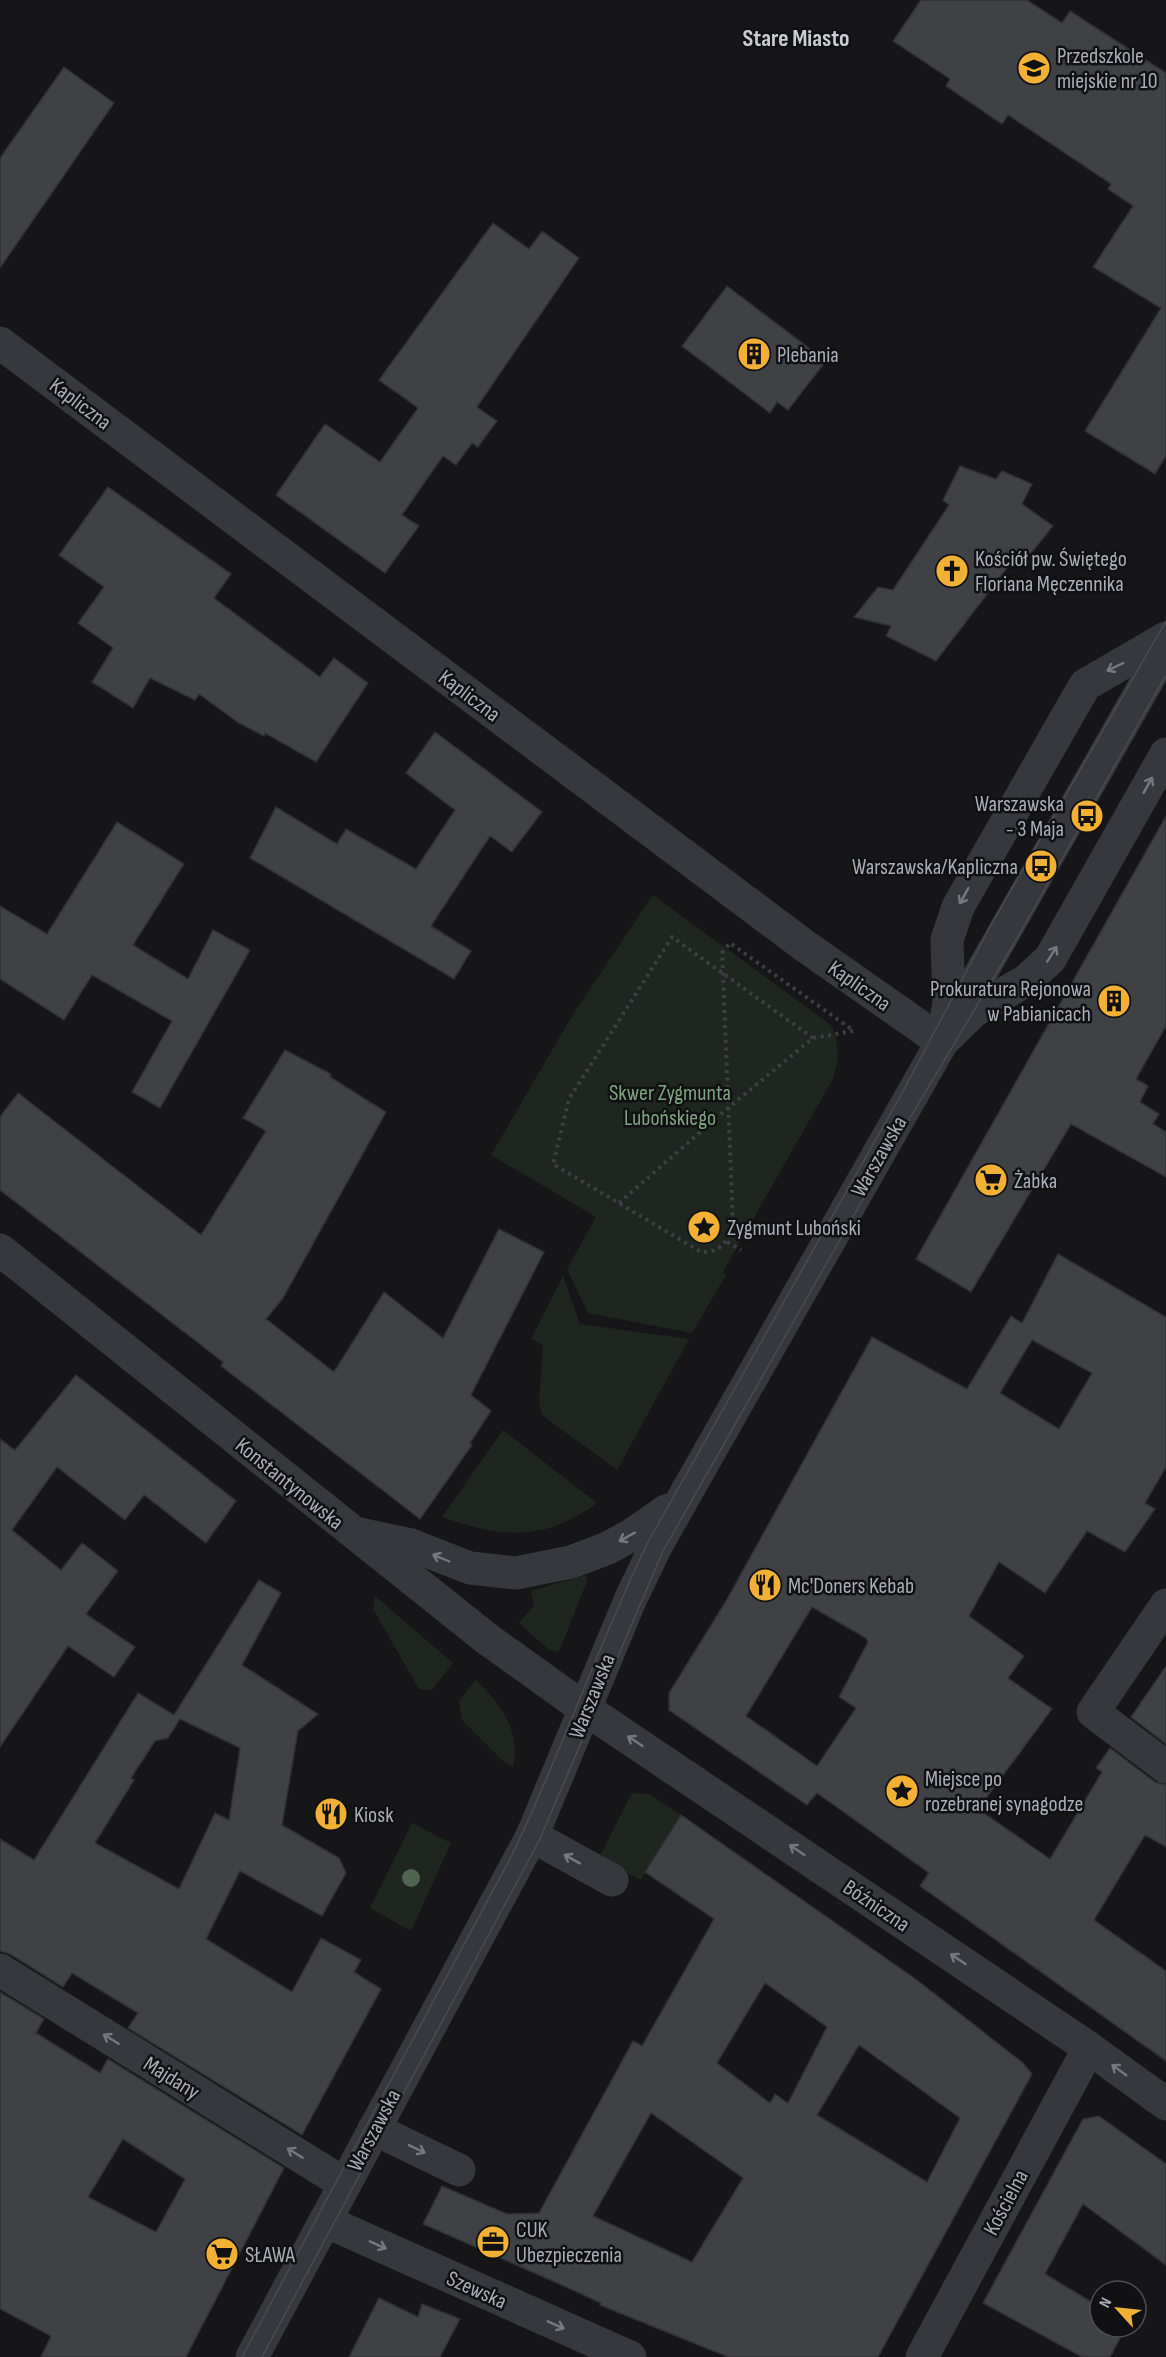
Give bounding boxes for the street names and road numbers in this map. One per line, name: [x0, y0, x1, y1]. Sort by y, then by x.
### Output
street label: Kapliczna: [44, 372, 116, 436]
street label: Kapliczna: [433, 664, 505, 728]
street label: Kapliczna: [823, 955, 896, 1018]
street label: Warszawska: [845, 1111, 913, 1202]
street label: Konstantynowska: [229, 1432, 349, 1536]
street label: Warszawska: [563, 1650, 622, 1743]
street label: Bóźniczna: [838, 1874, 915, 1938]
street label: Majdany: [138, 2051, 205, 2106]
street label: Warszawska: [341, 2085, 407, 2176]
street label: Kościelna: [978, 2165, 1035, 2240]
street label: Szewska: [442, 2265, 511, 2315]

